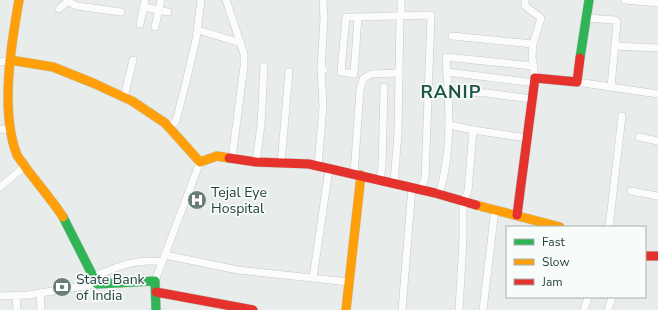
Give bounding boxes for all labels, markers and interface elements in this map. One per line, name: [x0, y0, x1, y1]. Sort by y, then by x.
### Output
district label: RANIP: [421, 80, 481, 104]
place label: Tejal Eye Hospital: [211, 183, 267, 218]
hospital icon: Tejal Eye Hospital: [186, 189, 208, 211]
legend: [506, 226, 646, 298]
text: Fast: [542, 234, 565, 250]
text: Slow: [542, 254, 570, 270]
place label: State Bank of India: [76, 270, 146, 305]
text: Jam: [541, 274, 563, 290]
bank icon: State Bank of India: [51, 276, 73, 298]

